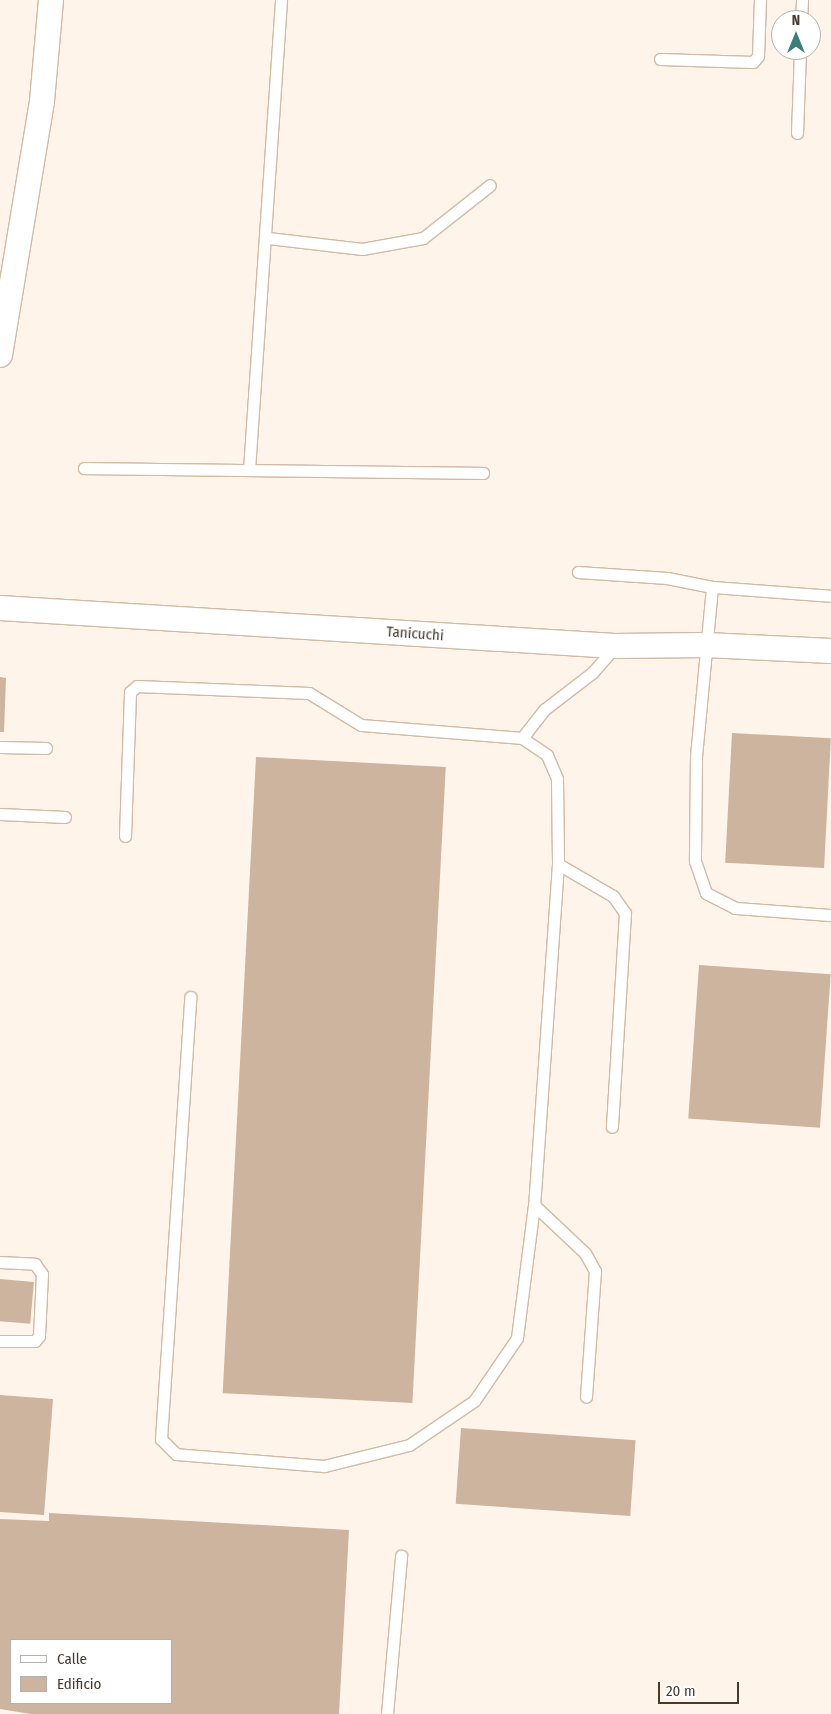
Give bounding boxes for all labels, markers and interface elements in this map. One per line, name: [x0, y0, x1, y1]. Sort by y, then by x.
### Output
north arrow: [771, 10, 821, 60]
text: N: [792, 12, 800, 29]
street label: Tanicuchi: [386, 623, 444, 645]
legend: [10, 1639, 172, 1704]
text: Calle: [57, 1650, 87, 1668]
scale bar: [661, 1672, 742, 1704]
text: Edificio: [57, 1675, 102, 1693]
text: 20 m: [666, 1682, 696, 1700]

